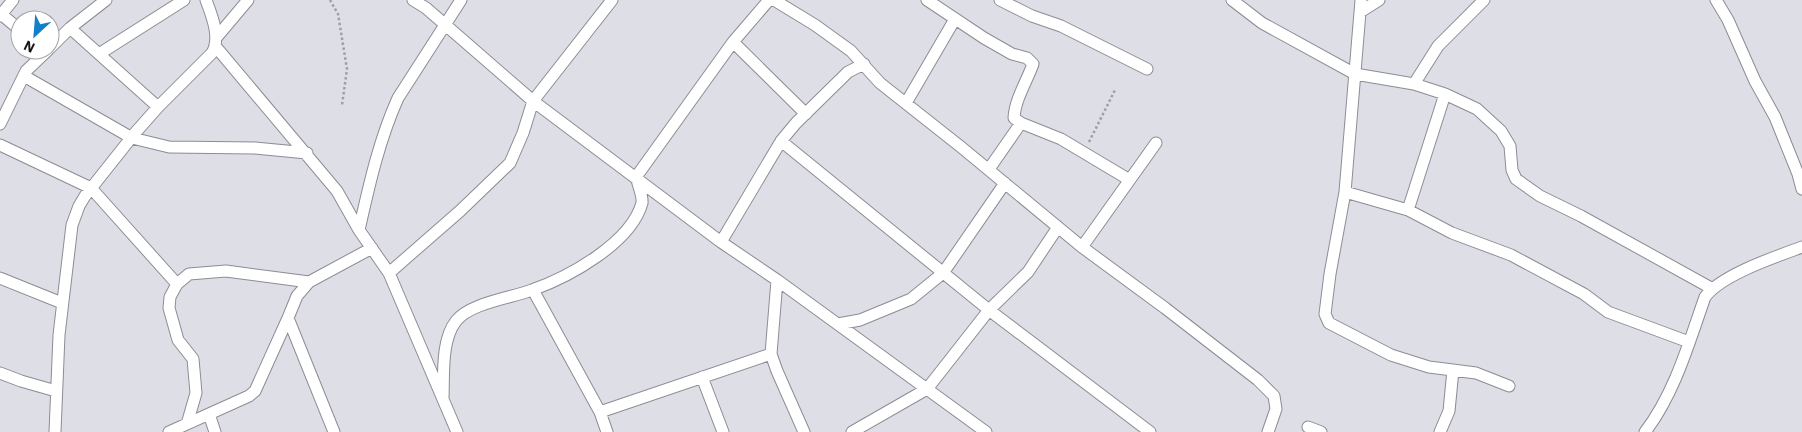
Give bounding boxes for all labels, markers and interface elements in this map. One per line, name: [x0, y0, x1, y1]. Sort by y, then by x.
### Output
north arrow: [10, 10, 60, 60]
text: N: [21, 36, 38, 57]

